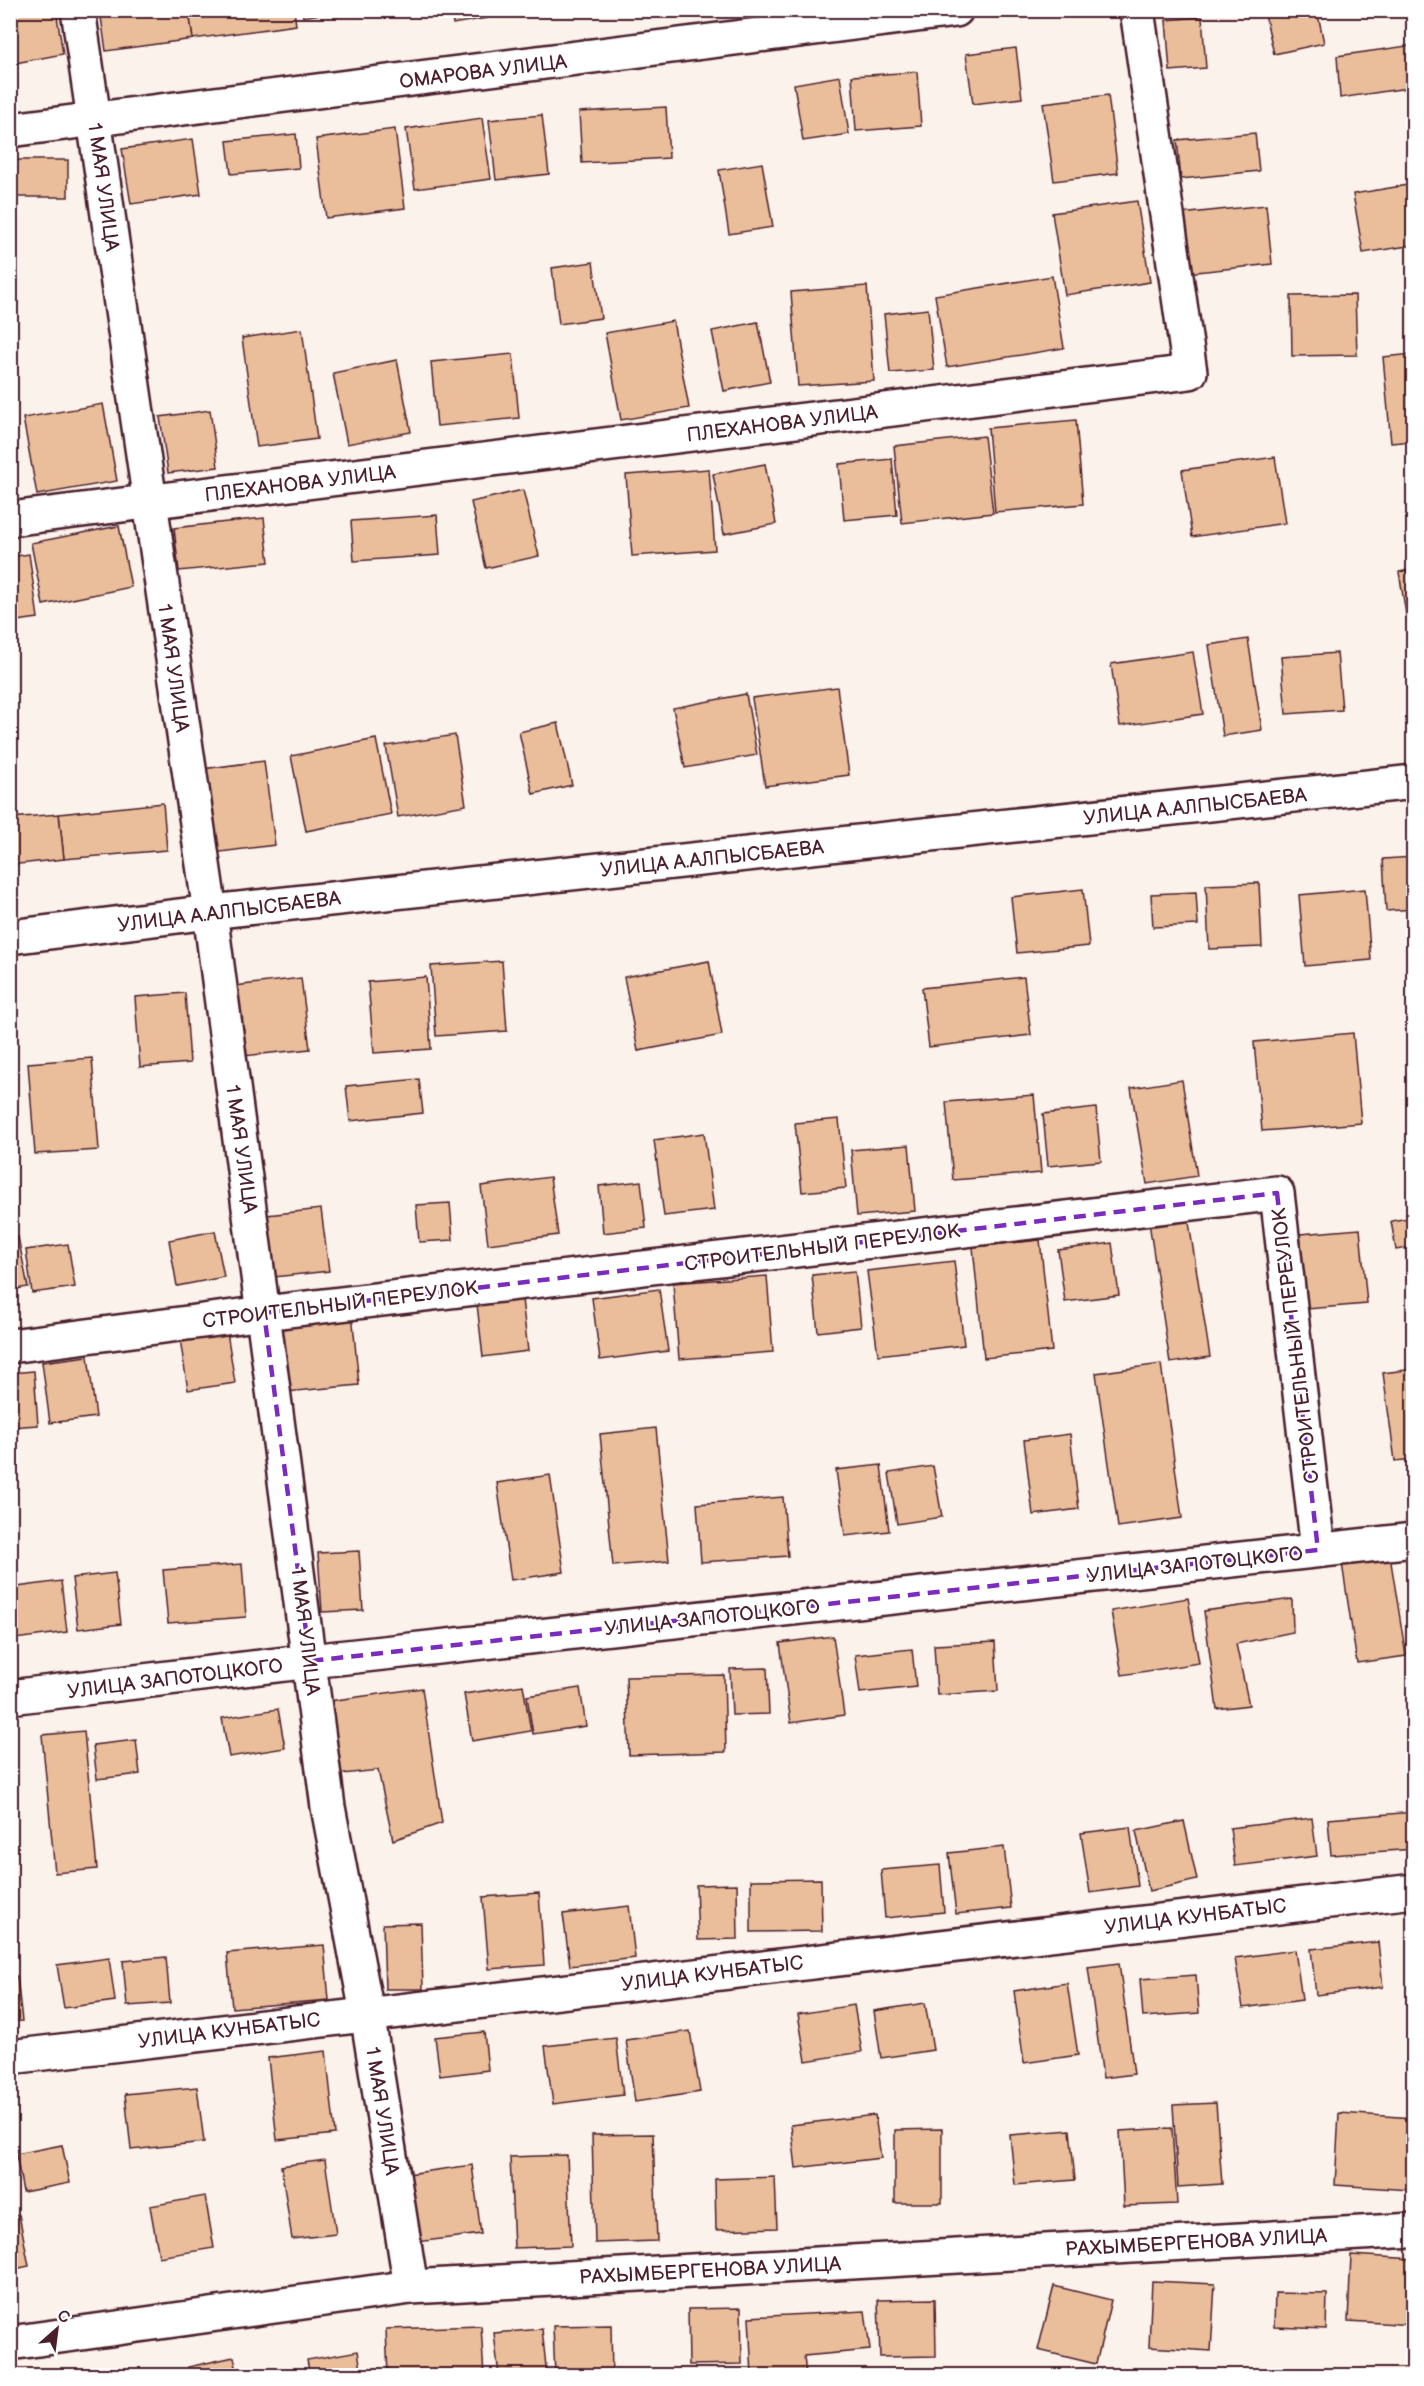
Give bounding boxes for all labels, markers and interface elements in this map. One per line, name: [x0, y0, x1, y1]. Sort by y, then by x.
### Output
street label: ОМАРОВА УЛИЦА: [398, 50, 569, 94]
street label: 1 МАЯ УЛИЦА: [82, 121, 124, 254]
street label: ПЛЕХАНОВА УЛИЦА: [685, 400, 880, 448]
street label: ПЛЕХАНОВА УЛИЦА: [203, 460, 398, 508]
street label: 1 МАЯ УЛИЦА: [152, 602, 194, 735]
street label: УЛИЦА А.АЛПЫСБАЕВА: [1082, 783, 1309, 831]
street label: УЛИЦА А.АЛПЫСБАЕВА: [599, 835, 826, 883]
street label: УЛИЦА А.АЛПЫСБАЕВА: [116, 886, 343, 938]
street label: 1 МАЯ УЛИЦА: [220, 1083, 262, 1216]
street label: СТРОИТЕЛЬНЫЙ ПЕРЕУЛОК: [1267, 1207, 1325, 1485]
street label: СТРОИТЕЛЬНЫЙ ПЕРЕУЛОК: [683, 1219, 961, 1277]
street label: СТРОИТЕЛЬНЫЙ ПЕРЕУЛОК: [201, 1276, 479, 1334]
street label: УЛИЦА ЗАПОТОЦКОГО: [1086, 1542, 1304, 1588]
street label: 1 МАЯ УЛИЦА: [285, 1565, 325, 1698]
street label: УЛИЦА ЗАПОТОЦКОГО: [603, 1595, 821, 1641]
street label: УЛИЦА ЗАПОТОЦКОГО: [66, 1654, 284, 1704]
street label: УЛИЦА КУНБАТЫС: [1103, 1894, 1288, 1940]
street label: УЛИЦА КУНБАТЫС: [620, 1951, 805, 1997]
street label: УЛИЦА КУНБАТЫС: [137, 2008, 322, 2054]
street label: 1 МАЯ УЛИЦА: [360, 2045, 404, 2178]
street label: РАХЫМБЕРГЕНОВА УЛИЦА: [1064, 2224, 1329, 2262]
street label: РАХЫМБЕРГЕНОВА УЛИЦА: [578, 2252, 843, 2290]
north arrow: [27, 2299, 87, 2359]
text: С: [54, 2306, 73, 2328]

